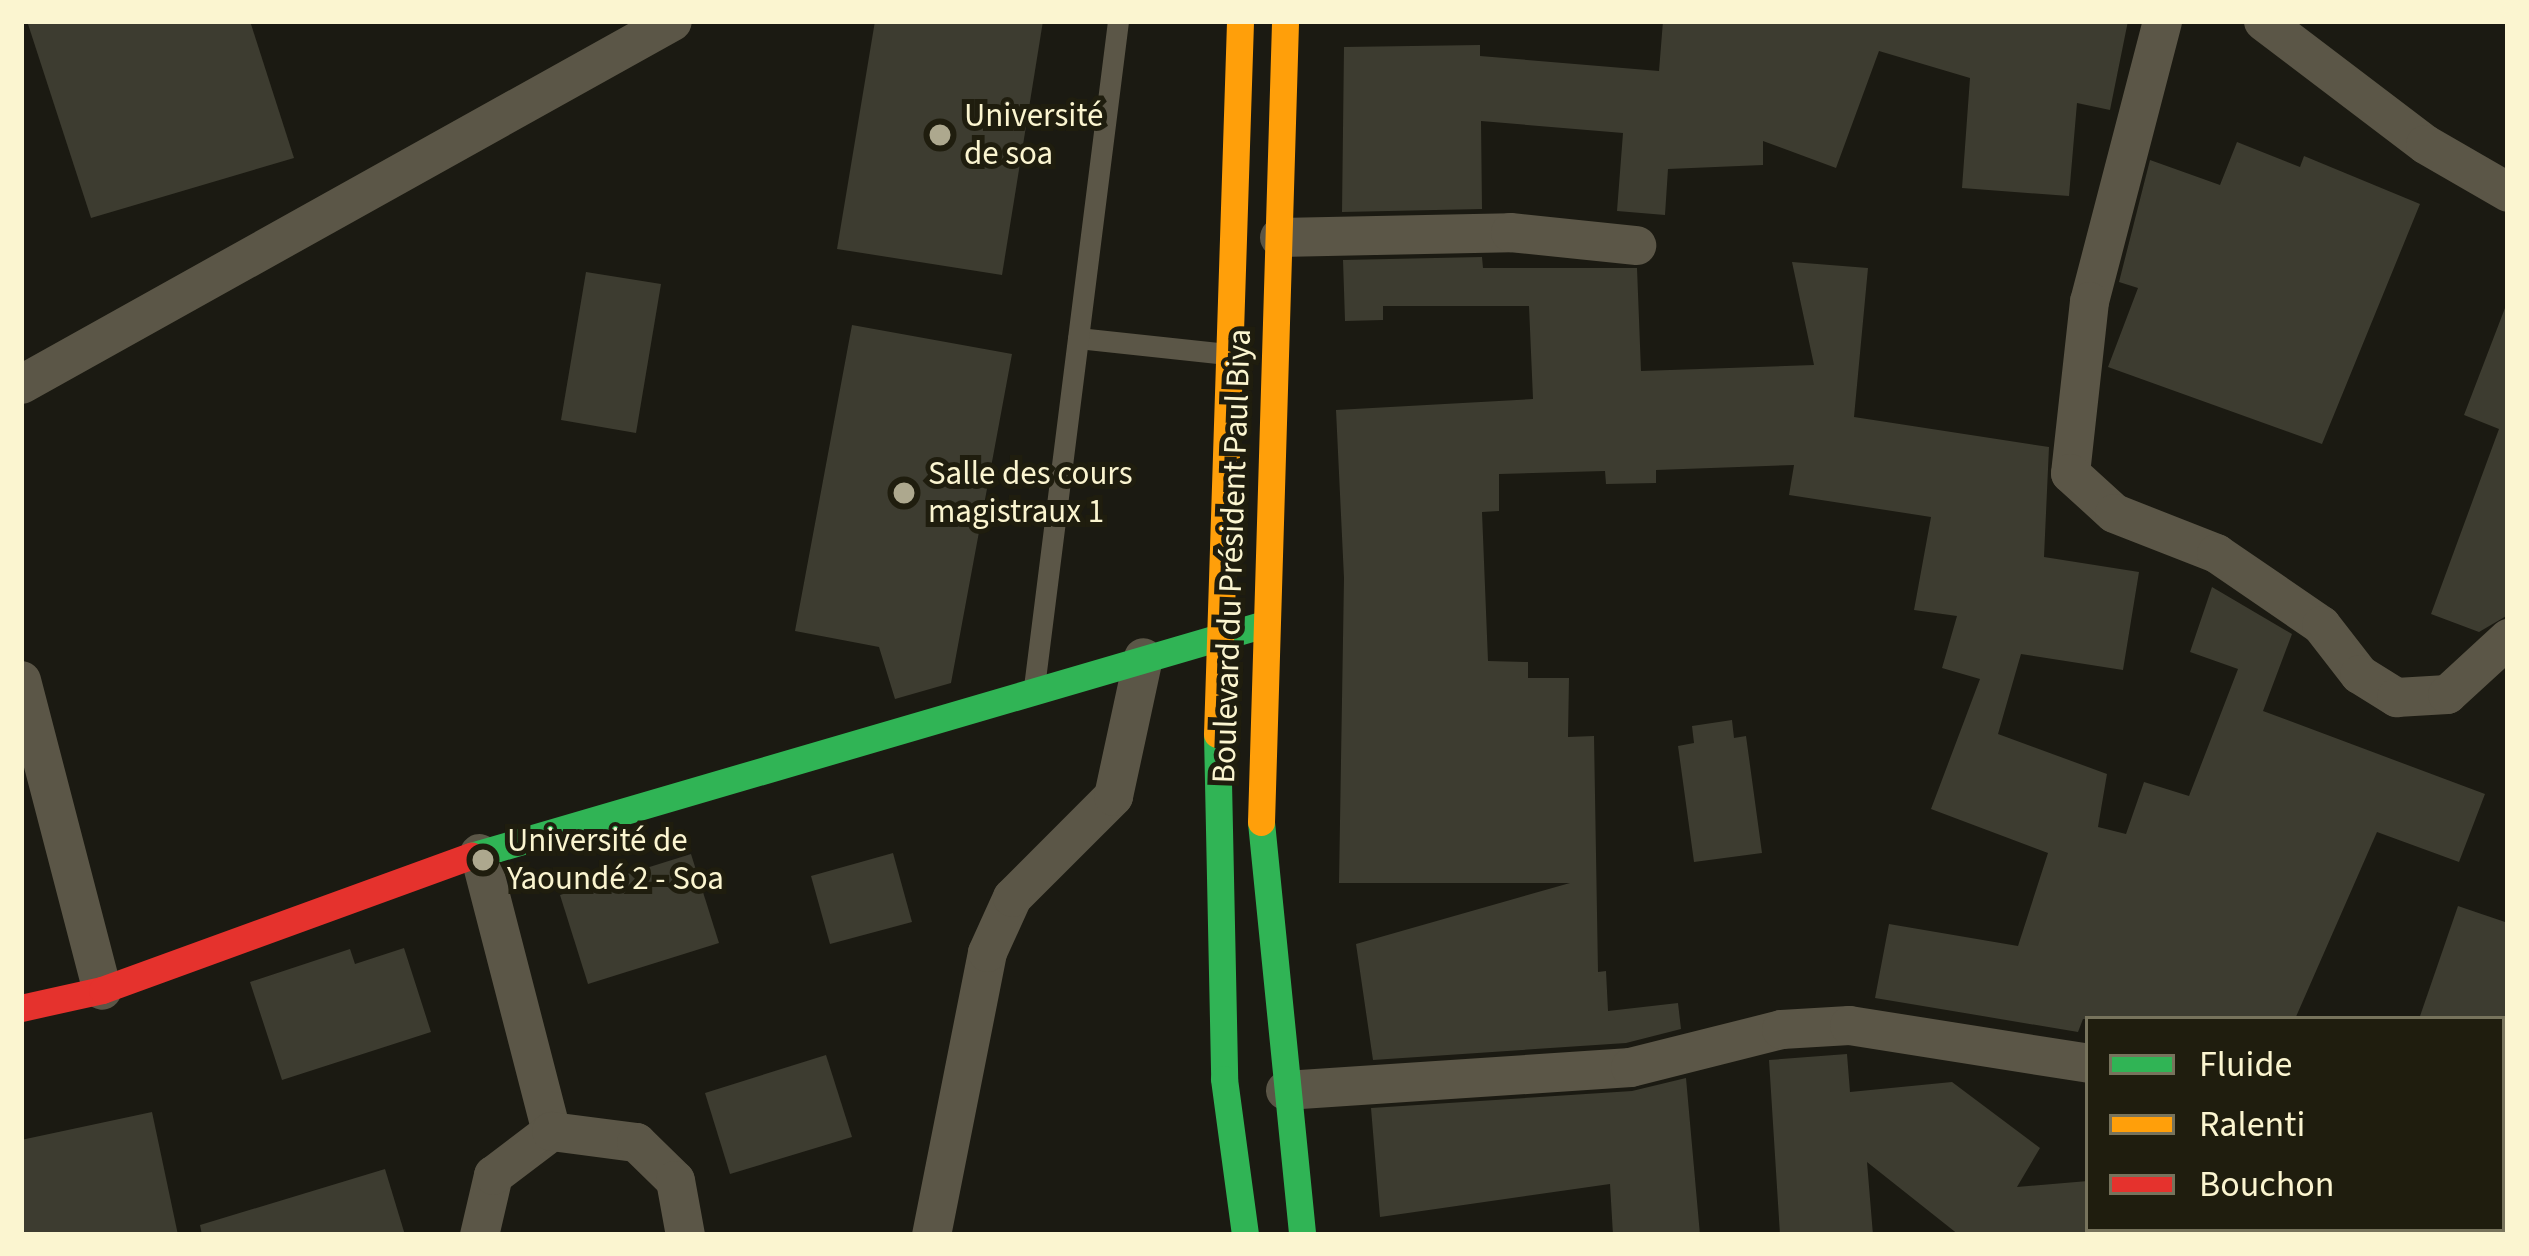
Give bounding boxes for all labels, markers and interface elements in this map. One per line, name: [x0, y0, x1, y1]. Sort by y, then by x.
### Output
place label: Université de soa: [964, 96, 1103, 174]
marker: Université de soa: [927, 122, 953, 148]
street label: Boulevard du Président Paul Biya: [1204, 328, 1260, 784]
place label: Salle des cours magistraux 1: [928, 454, 1133, 532]
marker: Salle des cours magistraux 1: [891, 480, 917, 506]
place label: Université de Yaoundé 2 - Soa: [507, 821, 724, 899]
marker: Université de Yaoundé 2 - Soa: [470, 847, 496, 873]
legend: [2085, 1016, 2505, 1232]
text: Fluide: [2199, 1039, 2292, 1090]
text: Ralenti: [2199, 1099, 2305, 1150]
text: Bouchon: [2199, 1159, 2334, 1210]

